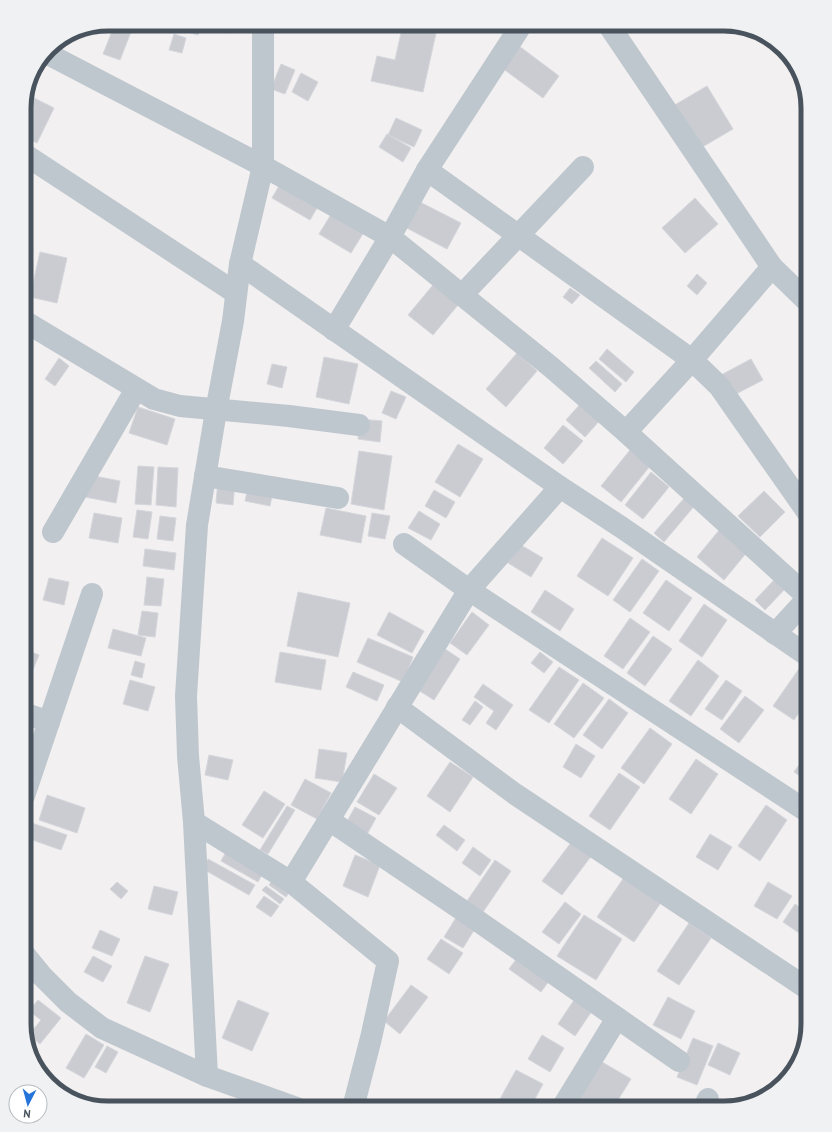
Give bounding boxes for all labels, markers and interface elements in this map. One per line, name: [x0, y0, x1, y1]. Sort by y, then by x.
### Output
north arrow: [8, 1084, 48, 1124]
text: N: [23, 1107, 31, 1121]

